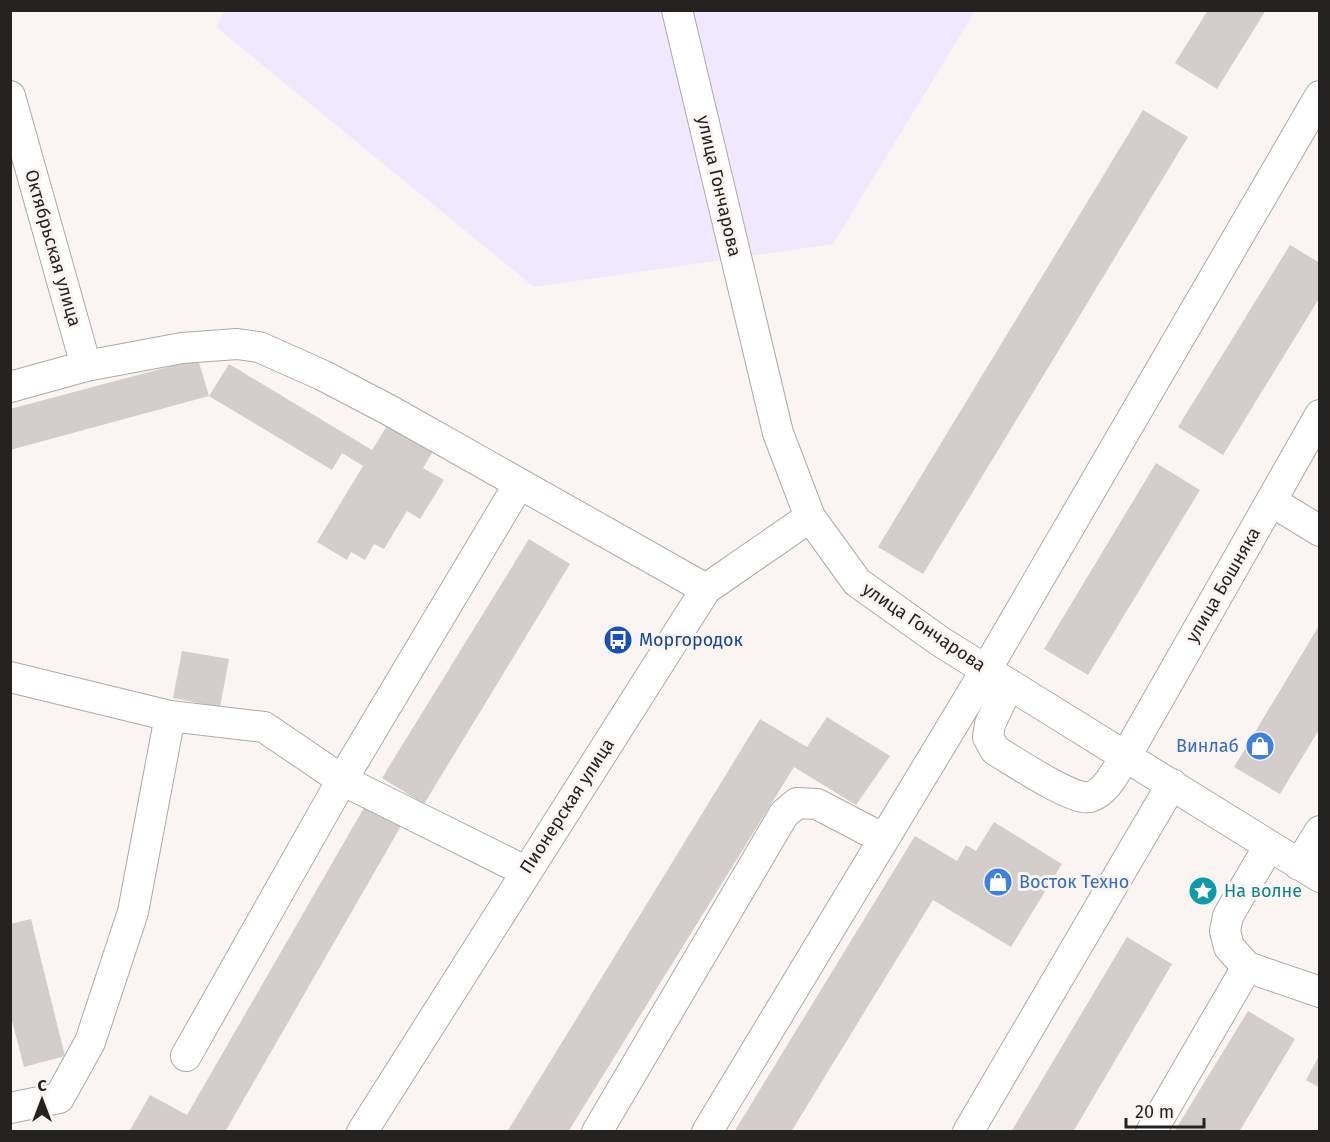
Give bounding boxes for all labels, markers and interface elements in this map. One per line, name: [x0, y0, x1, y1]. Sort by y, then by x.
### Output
street label: улица Гончарова: [692, 113, 746, 259]
street label: Октябрьская улица: [20, 167, 86, 329]
street label: улица Бошняка: [1181, 523, 1265, 647]
street label: улица Гончарова: [858, 578, 990, 676]
bus stop icon: Моргородок: [602, 624, 634, 656]
place label: Моргородок: [639, 629, 744, 651]
shop icon: Винлаб: [1244, 730, 1276, 762]
street label: Пионерская улица: [515, 734, 619, 878]
place label: Винлаб: [1176, 735, 1239, 757]
shop icon: Восток Техно: [982, 866, 1014, 898]
place label: Восток Техно: [1019, 871, 1129, 893]
place icon: На волне: [1187, 875, 1219, 907]
place label: На волне: [1224, 880, 1302, 902]
north arrow: [12, 1070, 72, 1130]
text: С: [37, 1076, 47, 1095]
scale bar: [1126, 1091, 1204, 1129]
text: 20 m: [1135, 1101, 1174, 1123]

